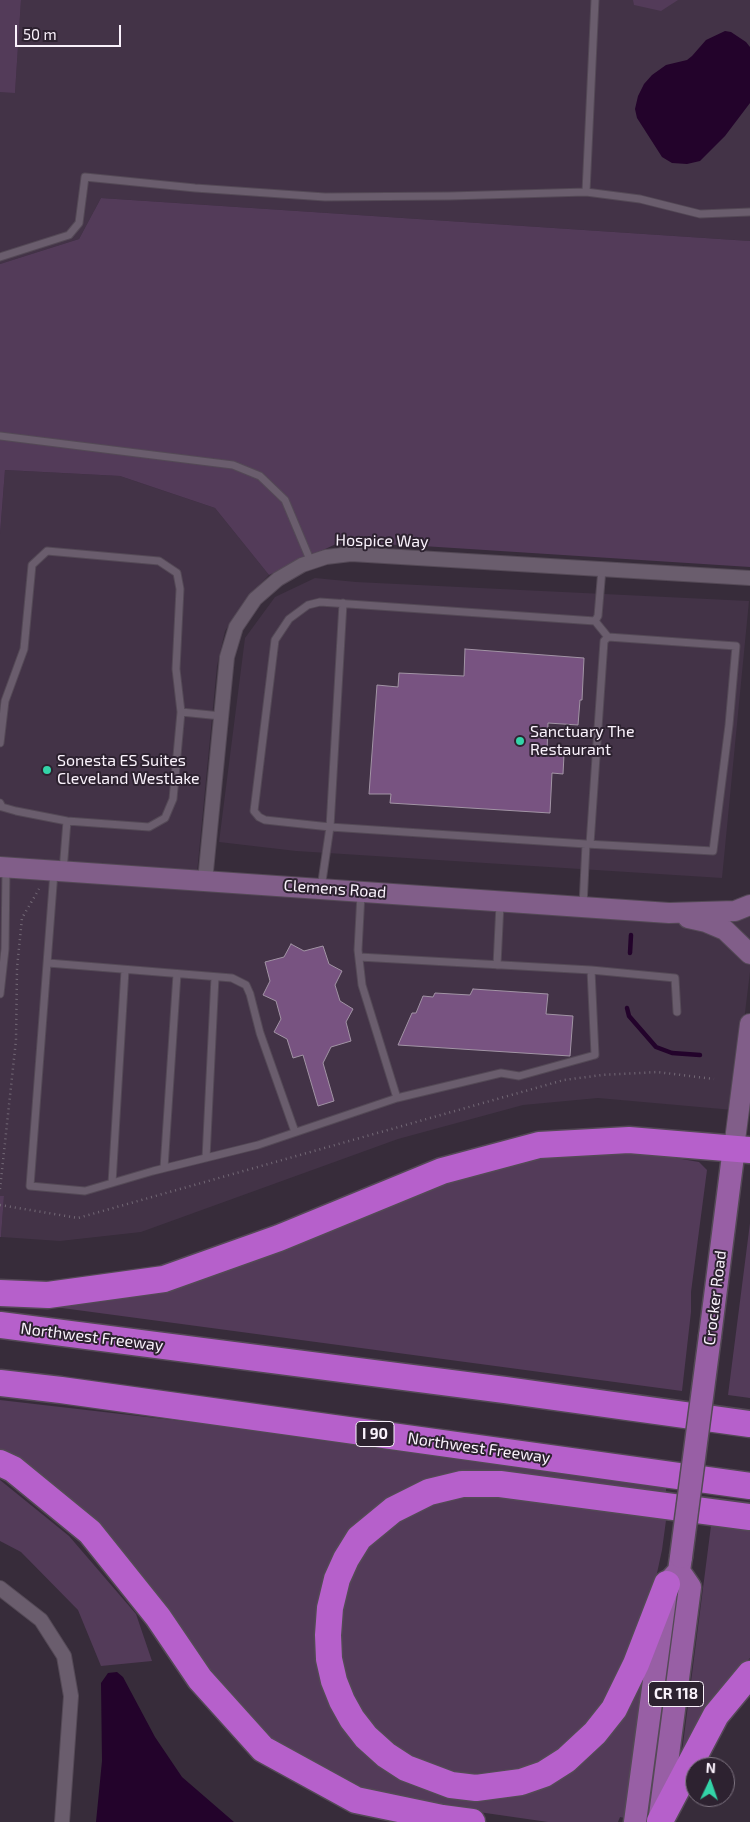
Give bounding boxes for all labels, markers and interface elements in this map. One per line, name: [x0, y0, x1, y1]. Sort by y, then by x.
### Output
scale bar: [18, 15, 124, 47]
text: 50 m: [23, 25, 57, 43]
street label: Hospice Way: [335, 531, 429, 551]
place label: Sanctuary The Restaurant: [530, 722, 635, 760]
marker: Sanctuary The Restaurant: [514, 735, 526, 747]
place label: Sonesta ES Suites Cleveland Westlake: [57, 751, 200, 789]
marker: Sonesta ES Suites Cleveland Westlake: [41, 764, 53, 776]
street label: Clemens Road: [283, 876, 387, 902]
street label: Crocker Road: [700, 1249, 730, 1347]
street label: Northwest Freeway: [19, 1319, 165, 1355]
road number: I 90: [356, 1422, 394, 1446]
street label: Northwest Freeway: [406, 1428, 552, 1468]
road number: CR 118: [648, 1682, 704, 1706]
north arrow: [685, 1757, 735, 1807]
text: N: [705, 1759, 716, 1776]

